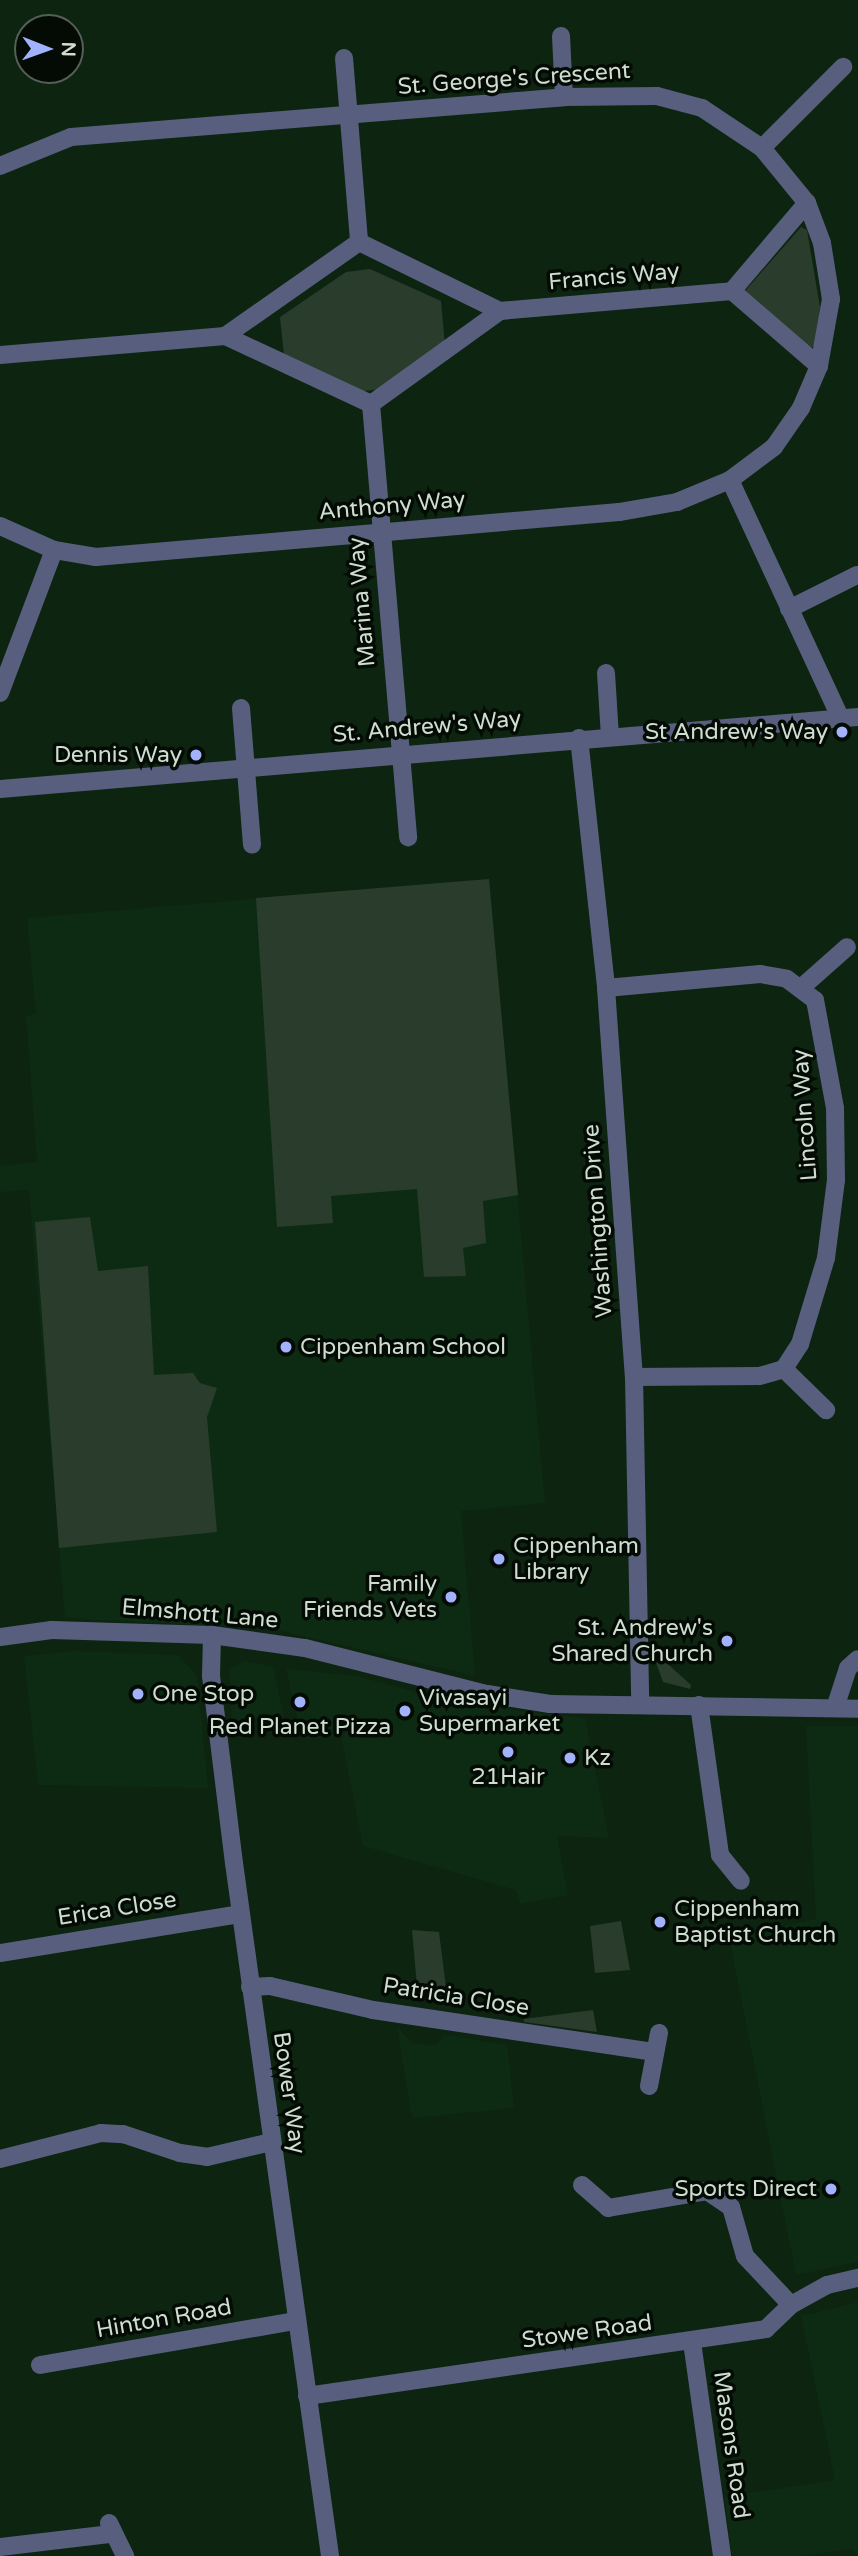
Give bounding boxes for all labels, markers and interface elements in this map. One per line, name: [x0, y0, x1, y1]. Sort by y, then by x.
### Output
north arrow: [14, 14, 84, 84]
text: N: [57, 42, 79, 57]
street label: St. George's Crescent: [397, 57, 631, 101]
street label: Francis Way: [547, 258, 681, 296]
street label: Anthony Way: [318, 486, 466, 526]
street label: Marina Way: [343, 536, 381, 668]
street label: St. Andrew's Way: [332, 705, 522, 749]
place label: St Andrew's Way: [645, 718, 828, 746]
marker: St Andrew's Way: [834, 724, 850, 740]
place label: Dennis Way: [54, 741, 182, 769]
marker: Dennis Way: [188, 747, 204, 763]
street label: Lincoln Way: [787, 1048, 823, 1182]
street label: Washington Drive: [577, 1123, 619, 1319]
place label: Cippenham School: [300, 1333, 506, 1361]
marker: Cippenham School: [278, 1339, 294, 1355]
place label: Cippenham Library: [513, 1532, 639, 1586]
marker: Cippenham Library: [491, 1551, 507, 1567]
place label: Family Friends Vets: [303, 1570, 437, 1624]
marker: Family Friends Vets: [443, 1589, 459, 1605]
street label: Elmshott Lane: [120, 1593, 280, 1635]
place label: St. Andrew's Shared Church: [551, 1614, 713, 1668]
marker: St. Andrew's Shared Church: [719, 1633, 735, 1649]
place label: One Stop: [152, 1680, 254, 1708]
place label: Vivasayi Supermarket: [419, 1684, 560, 1738]
marker: One Stop: [130, 1686, 146, 1702]
marker: Red Planet Pizza: [292, 1694, 308, 1710]
marker: Vivasayi Supermarket: [397, 1703, 413, 1719]
place label: Red Planet Pizza: [209, 1713, 391, 1741]
marker: 21Hair: [500, 1744, 516, 1760]
place label: Kz: [584, 1744, 611, 1772]
marker: Kz: [562, 1750, 578, 1766]
place label: 21Hair: [471, 1763, 545, 1791]
street label: Erica Close: [56, 1886, 178, 1932]
place label: Cippenham Baptist Church: [674, 1895, 836, 1949]
marker: Cippenham Baptist Church: [652, 1914, 668, 1930]
street label: Patricia Close: [381, 1972, 531, 2022]
street label: Bower Way: [267, 2030, 311, 2156]
place label: Sports Direct: [675, 2175, 817, 2203]
marker: Sports Direct: [823, 2181, 839, 2197]
street label: Hinton Road: [94, 2294, 234, 2344]
street label: Stowe Road: [520, 2309, 654, 2355]
street label: Masons Road: [707, 2369, 755, 2521]

